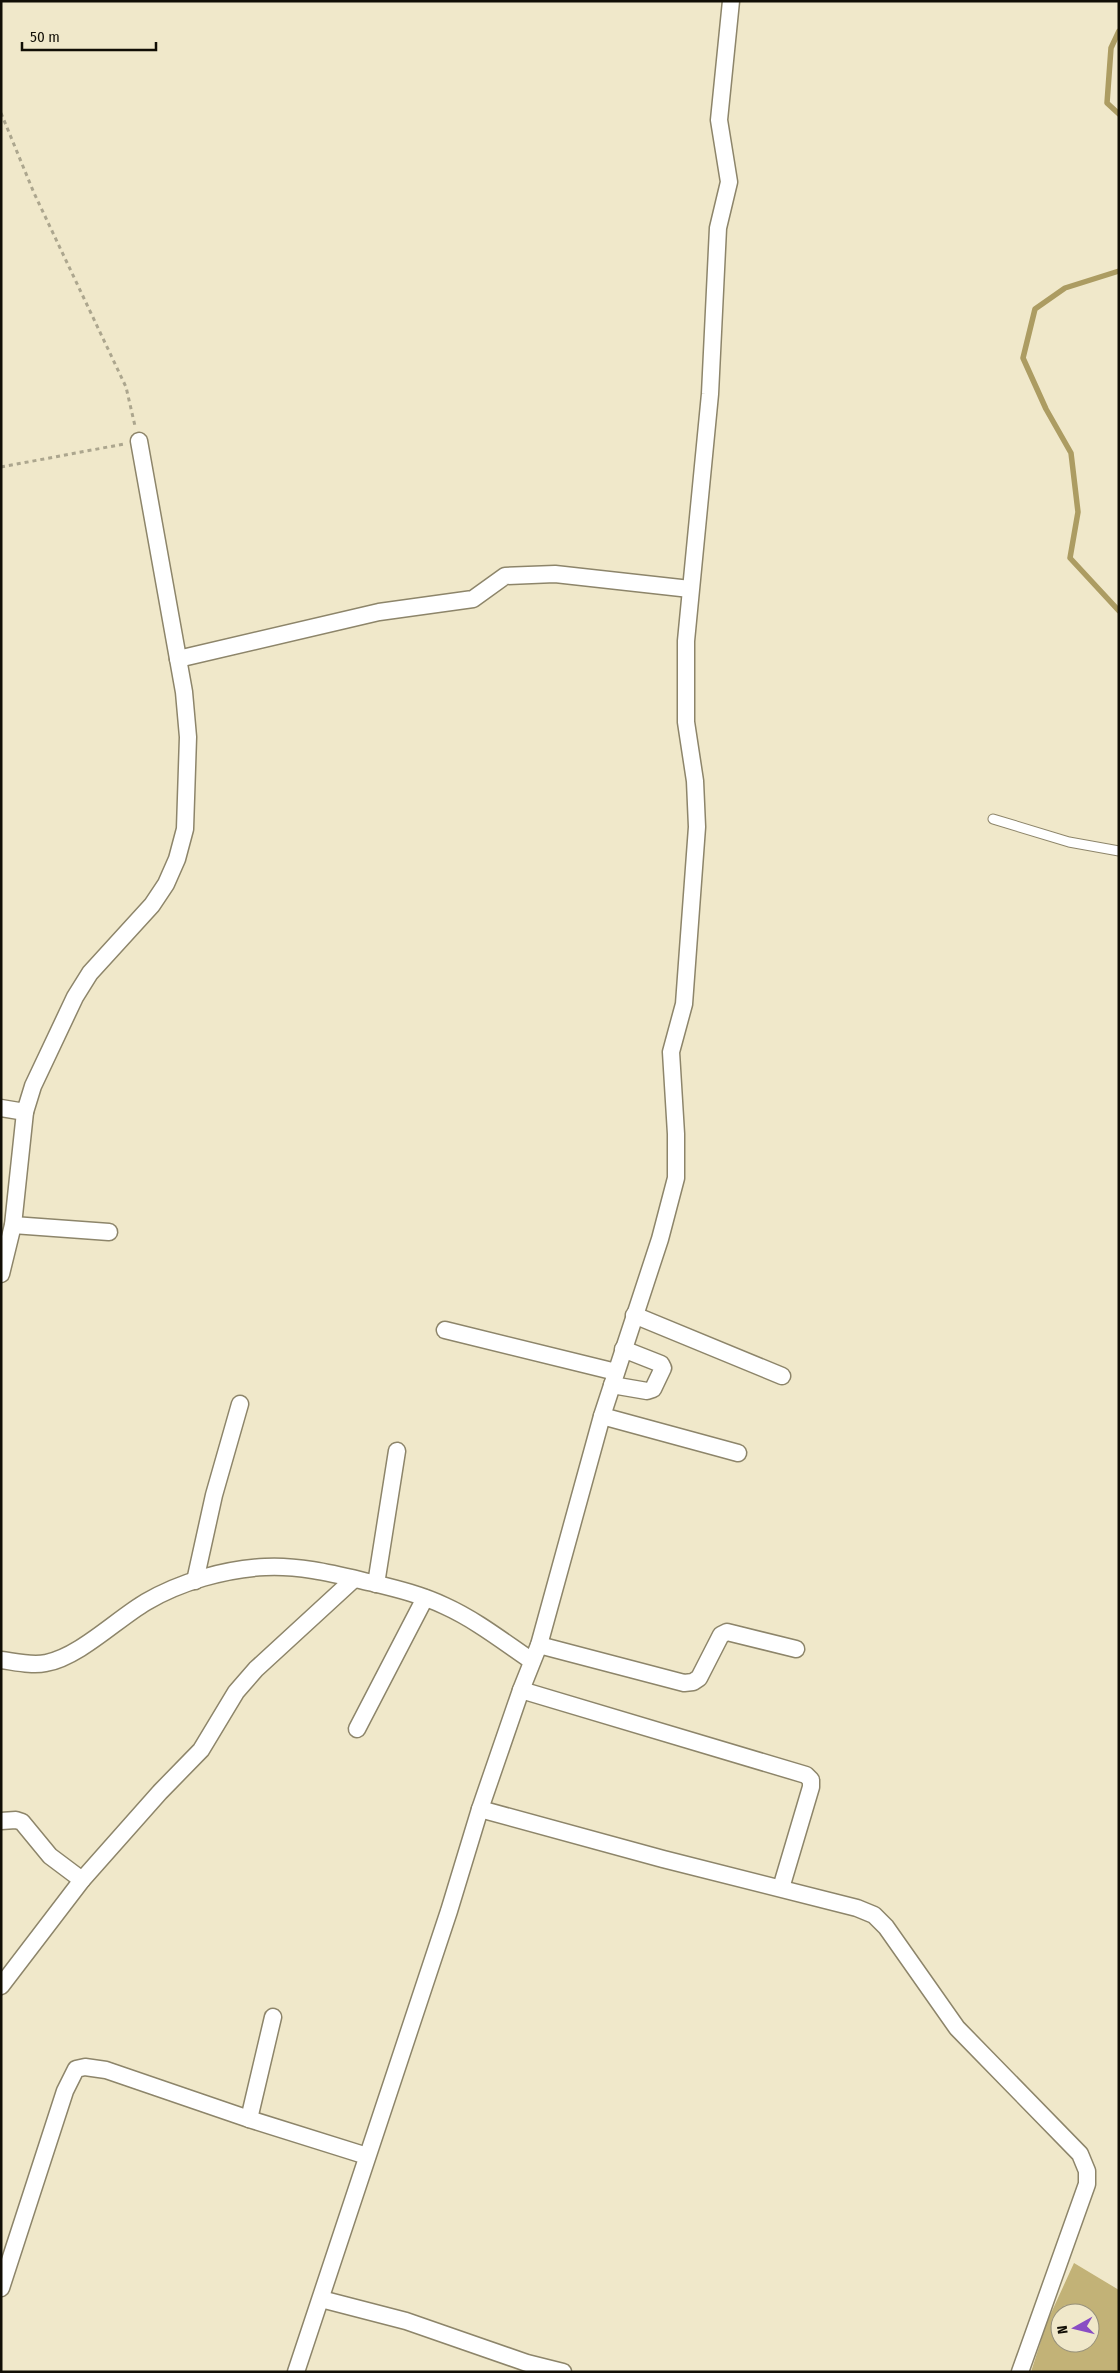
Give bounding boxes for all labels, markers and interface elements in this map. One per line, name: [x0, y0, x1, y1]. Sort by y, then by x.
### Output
scale bar: [22, 20, 156, 52]
text: 50 m: [30, 28, 60, 46]
north arrow: [1050, 2303, 1100, 2353]
text: N: [1054, 2324, 1072, 2335]

